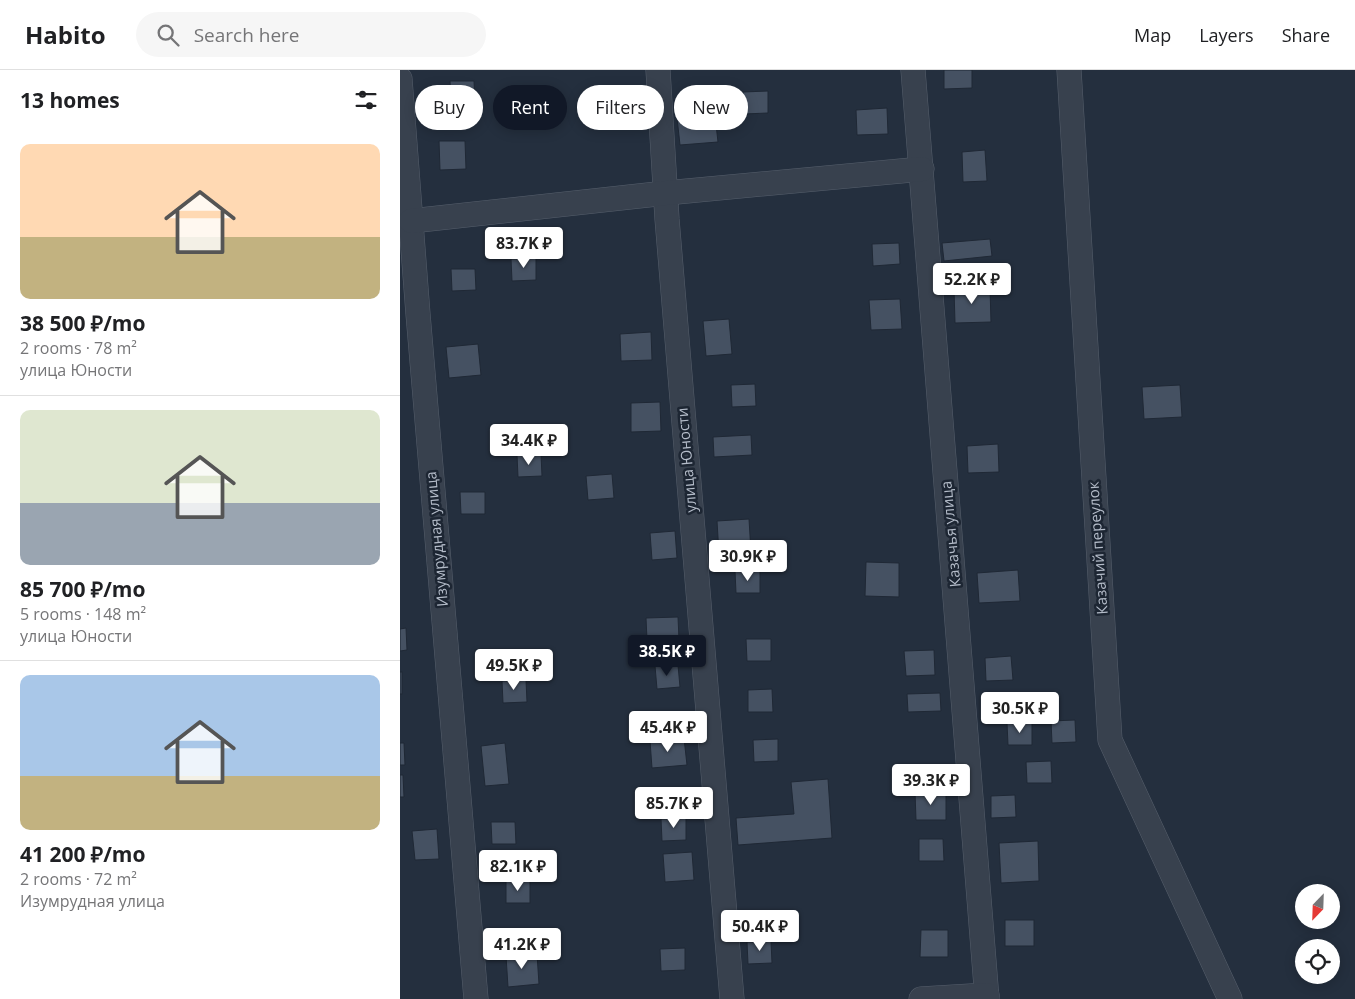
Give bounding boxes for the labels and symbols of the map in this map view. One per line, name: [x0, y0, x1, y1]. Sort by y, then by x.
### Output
pin: 83.7K ₽: [478, 226, 570, 269]
pin: 52.2K ₽: [926, 262, 1018, 305]
street label: улица Юности: [671, 407, 701, 513]
pin: 34.4K ₽: [483, 424, 575, 466]
street label: Изумрудная улица: [420, 471, 452, 608]
street label: Казачья улица: [935, 480, 965, 588]
street label: Казачий переулок: [1082, 481, 1112, 615]
pin: 30.9K ₽: [702, 540, 794, 582]
pin: 38.5K ₽: [621, 634, 713, 677]
pin: 49.5K ₽: [468, 648, 560, 691]
pin: 30.5K ₽: [974, 692, 1066, 734]
pin: 45.4K ₽: [622, 710, 714, 753]
pin: 39.3K ₽: [885, 764, 977, 806]
pin: 85.7K ₽: [628, 786, 720, 829]
pin: 82.1K ₽: [472, 850, 564, 892]
north arrow: [1295, 884, 1340, 929]
pin: 50.4K ₽: [714, 910, 806, 952]
pin: 41.2K ₽: [476, 928, 568, 970]

